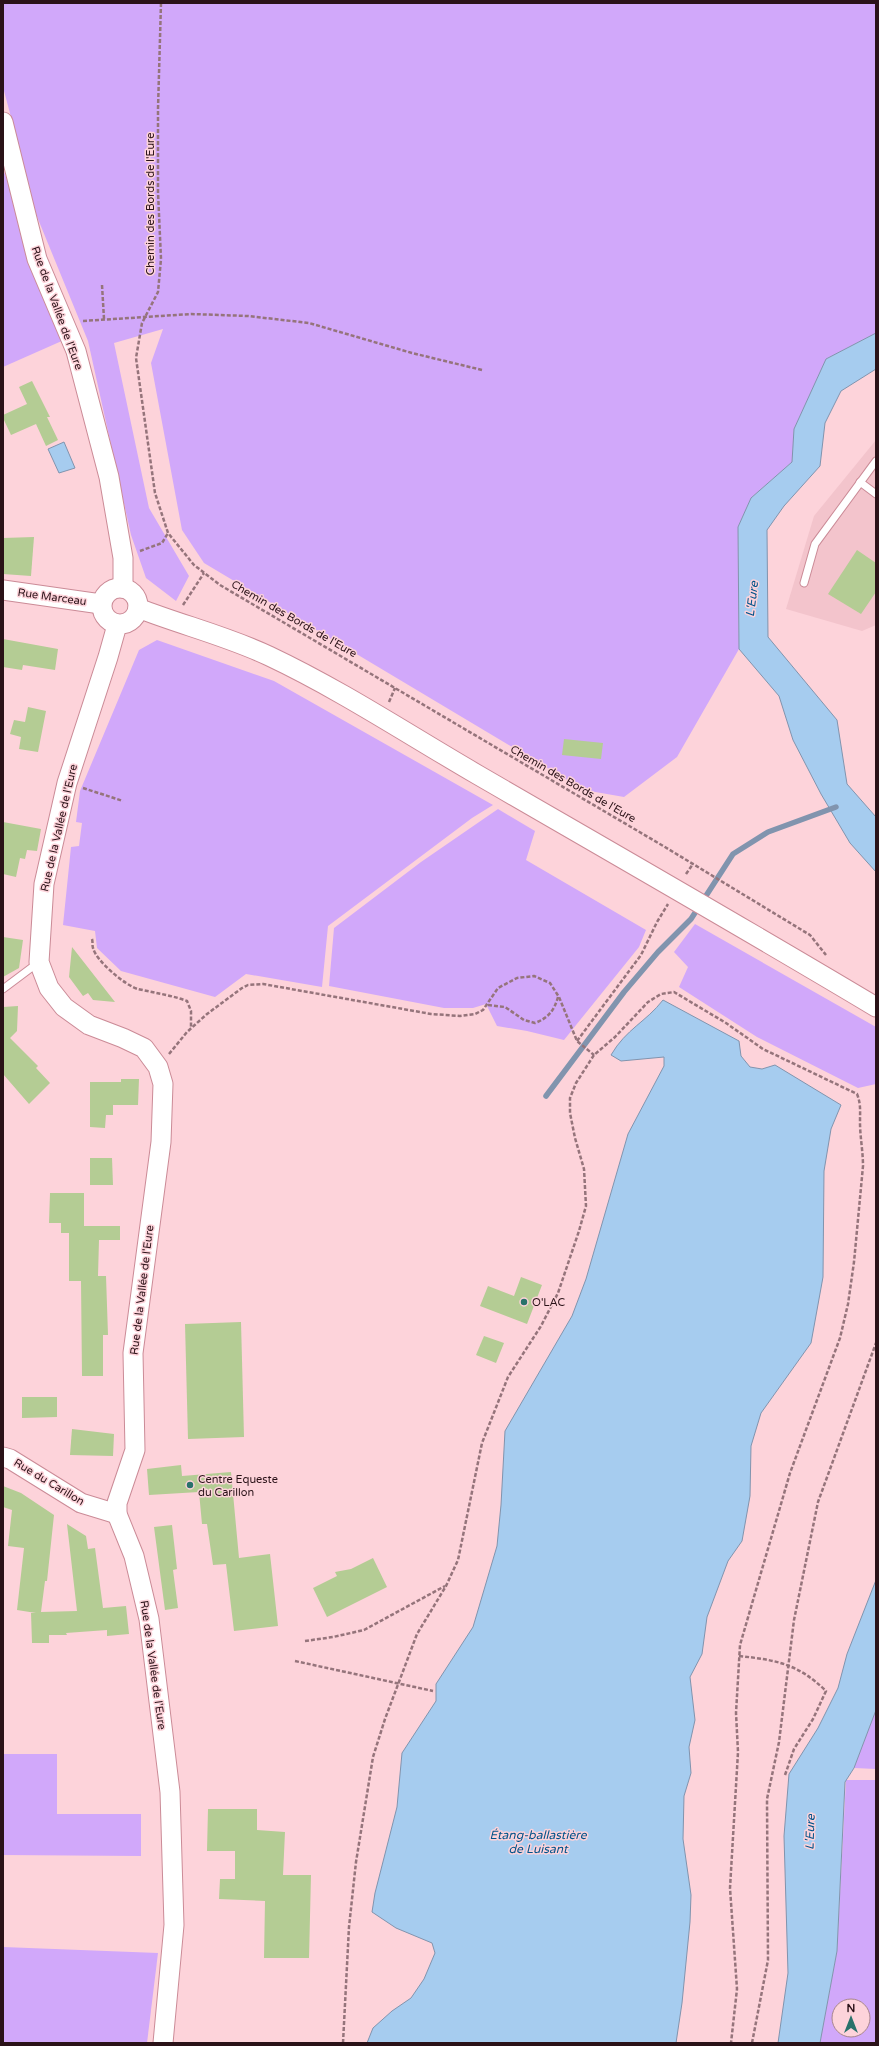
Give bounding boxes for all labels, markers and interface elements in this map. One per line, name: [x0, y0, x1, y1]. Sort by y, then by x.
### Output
street label: Chemin des Bords de l'Eure: [144, 133, 157, 275]
street label: Rue de la Vallée de l'Eure: [29, 244, 85, 372]
street label: Chemin des Bords de l'Eure: [229, 578, 359, 660]
water label: L'Eure: [743, 579, 761, 618]
street label: Rue Marceau: [17, 586, 87, 608]
street label: Chemin des Bords de l'Eure: [508, 743, 638, 825]
street label: Rue de la Vallée de l'Eure: [38, 763, 80, 893]
street label: Rue de la Vallée de l'Eure: [128, 1224, 156, 1356]
place label: O'LAC: [532, 1296, 566, 1309]
marker: O'LAC: [519, 1297, 529, 1307]
street label: Rue du Carillon: [11, 1456, 87, 1508]
place label: Centre Equeste du Carillon: [198, 1473, 278, 1499]
marker: Centre Equeste du Carillon: [185, 1480, 195, 1490]
street label: Rue de la Vallée de l'Eure: [137, 1599, 169, 1731]
water label: L'Eure: [802, 1813, 818, 1850]
water label: Étang-ballastière de Luisant: [490, 1828, 588, 1856]
north arrow: [831, 1998, 871, 2038]
text: N: [847, 2002, 855, 2015]

